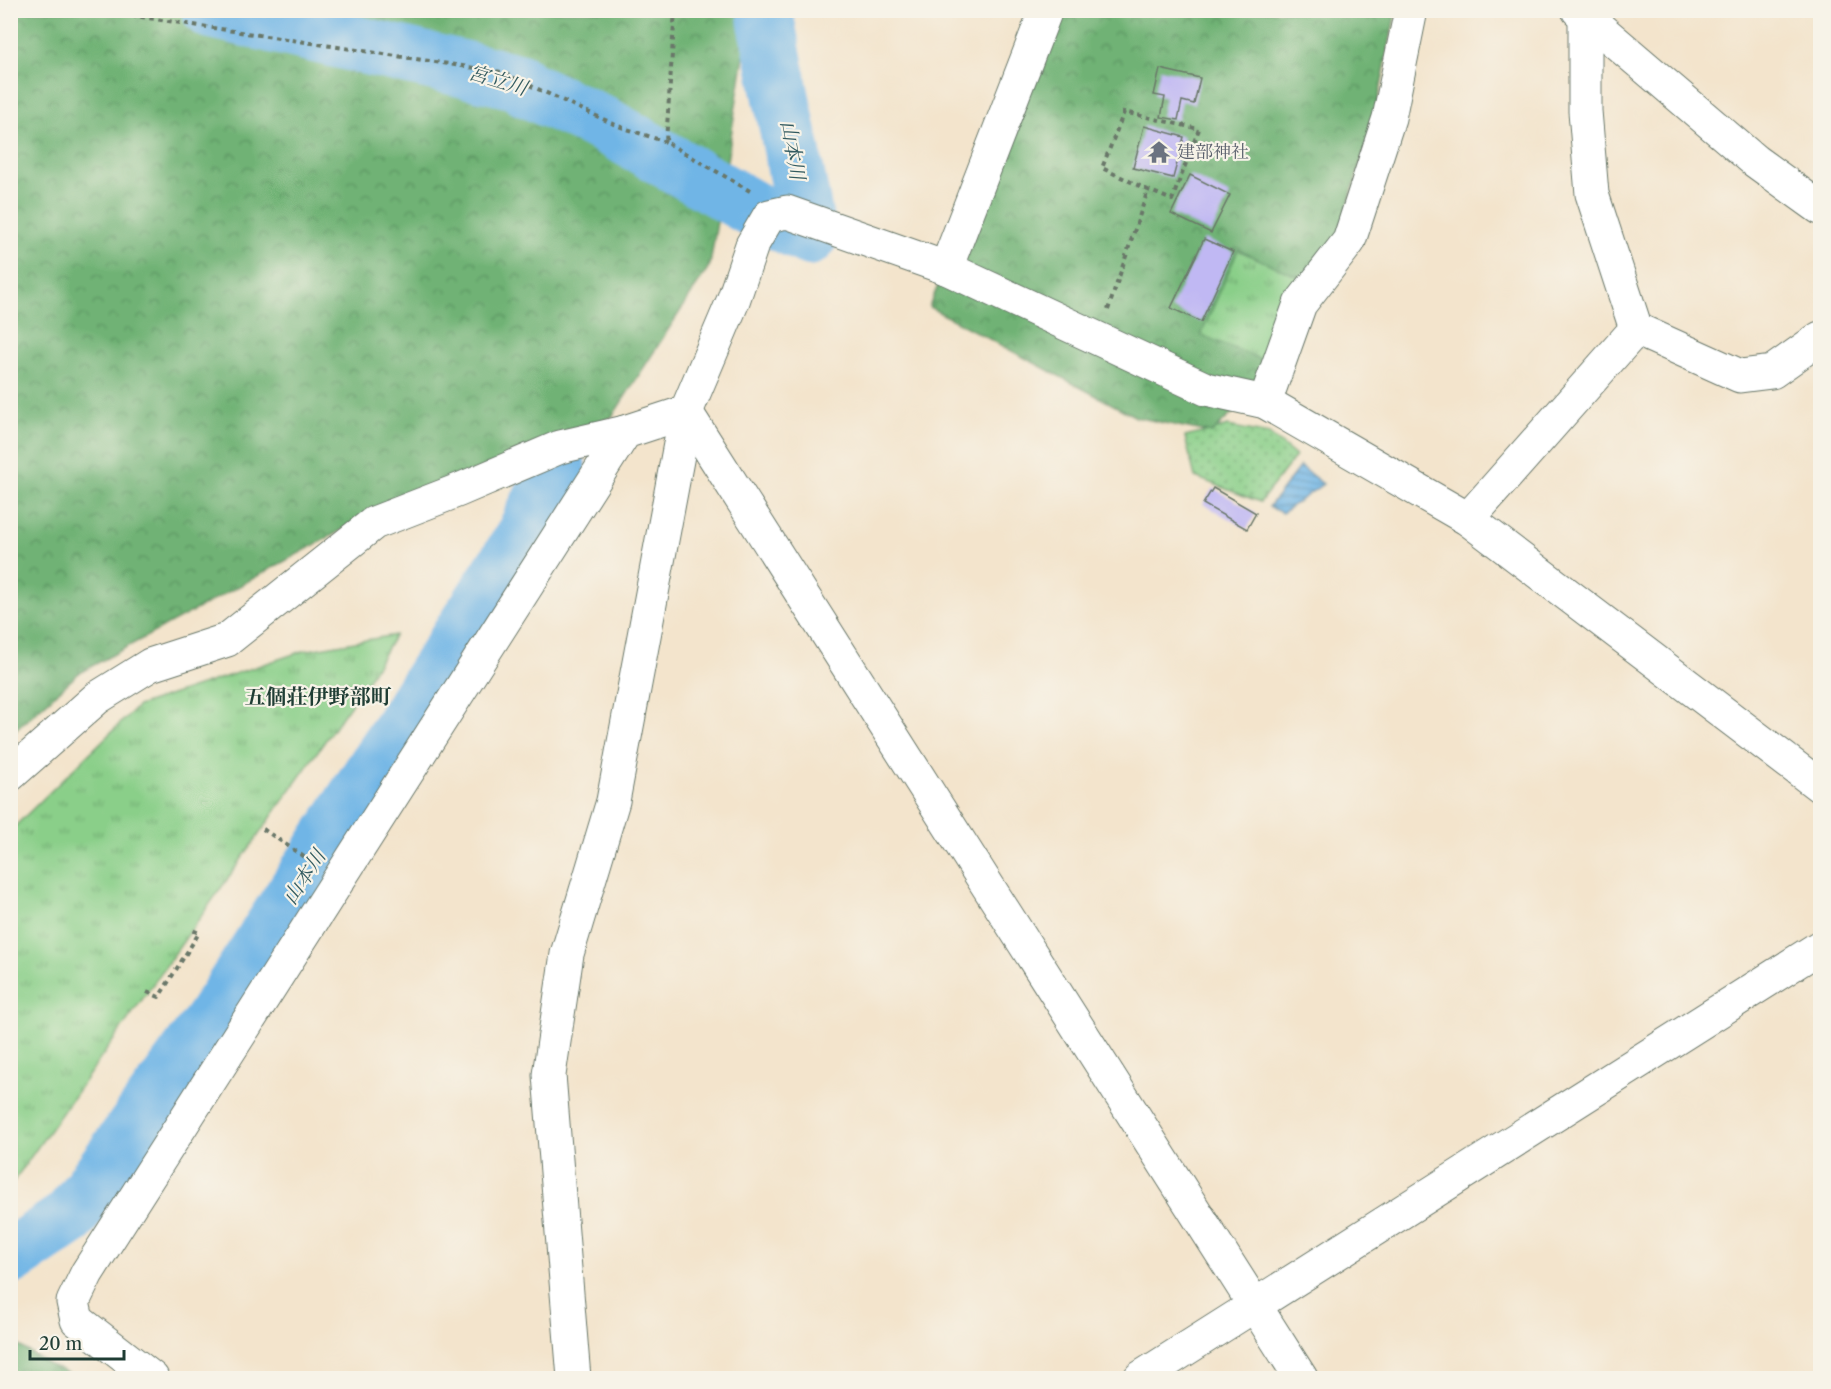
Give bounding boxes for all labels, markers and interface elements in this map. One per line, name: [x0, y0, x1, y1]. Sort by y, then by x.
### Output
water label: 宮立川: [466, 60, 532, 101]
water label: 山本川: [776, 118, 810, 184]
temple icon: 建部神社: [1146, 139, 1172, 165]
place label: 建部神社: [1177, 141, 1249, 163]
district label: 五個荘伊野部町: [245, 684, 392, 709]
water label: 山本川: [278, 844, 331, 909]
scale bar: [30, 1323, 124, 1361]
text: 20 m: [39, 1333, 83, 1355]

